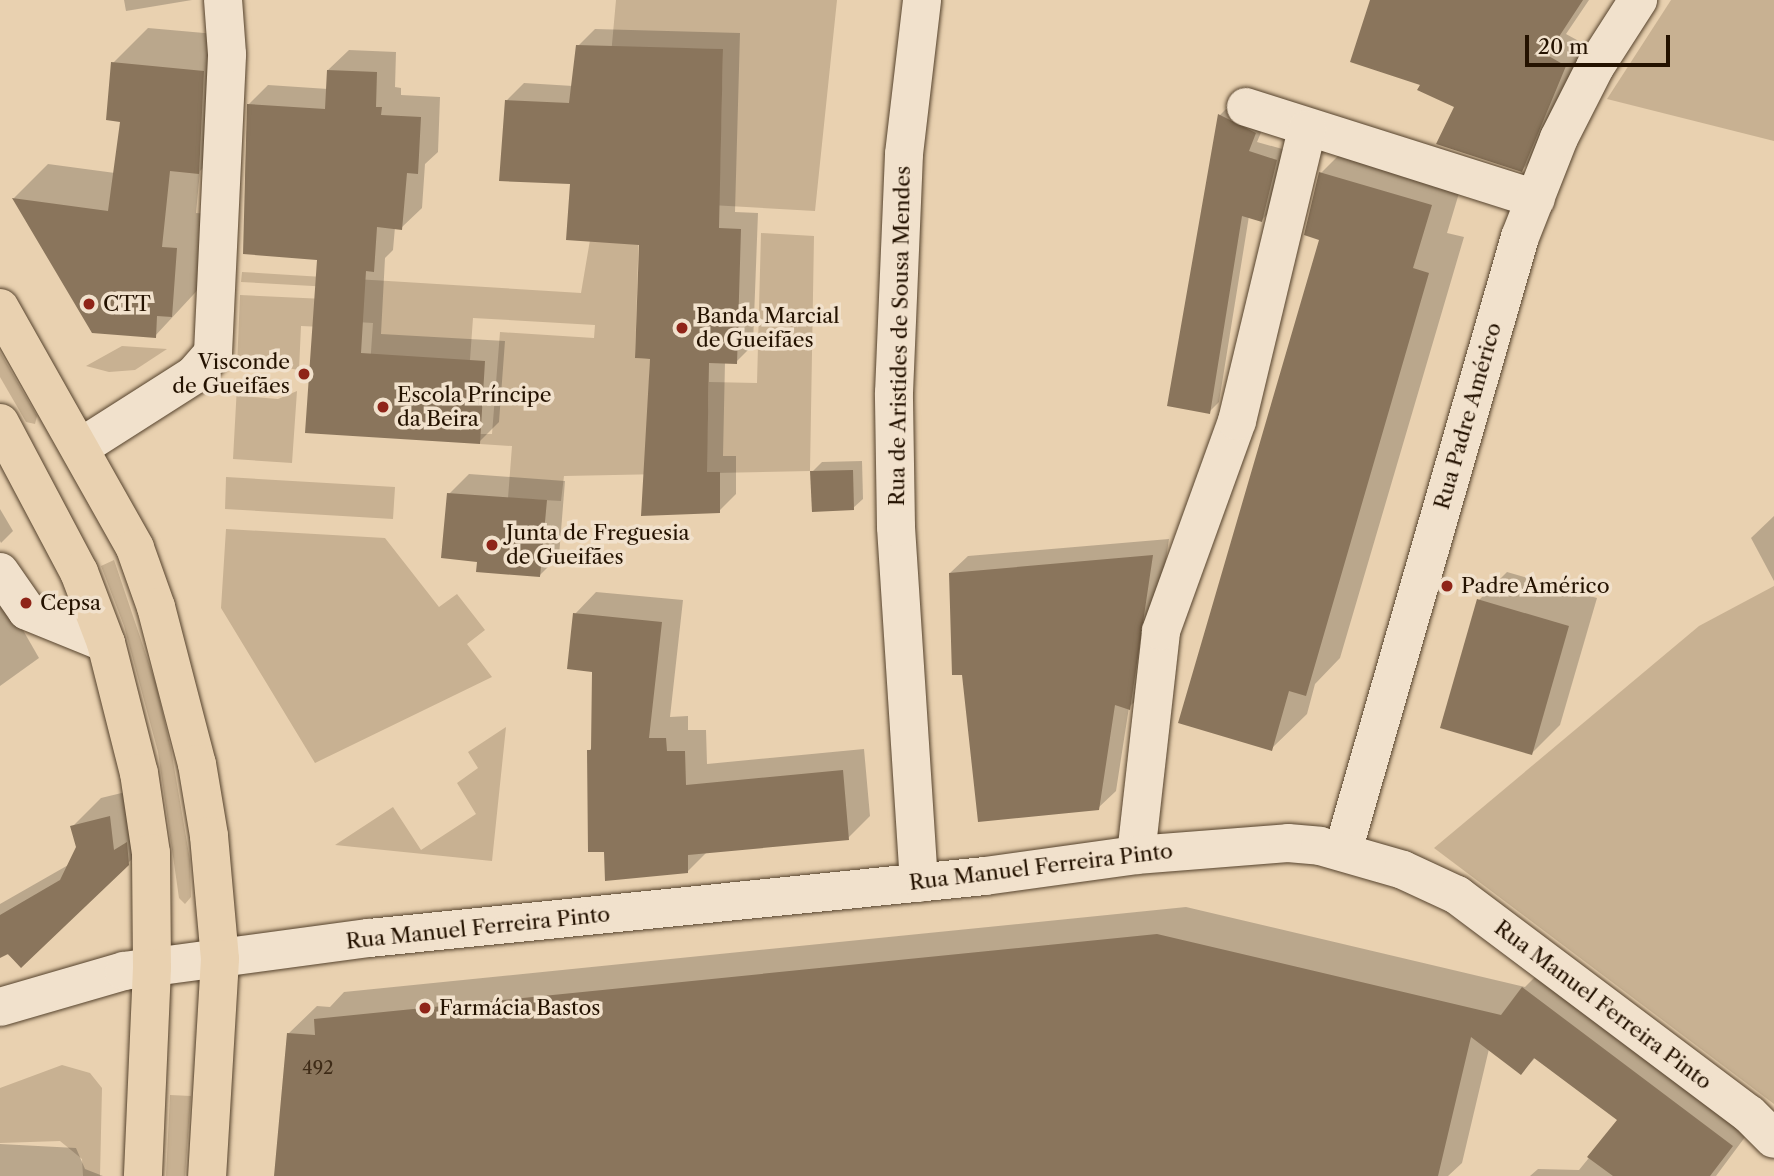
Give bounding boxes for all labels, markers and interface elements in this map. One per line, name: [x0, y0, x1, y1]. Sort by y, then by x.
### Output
scale bar: [1529, 21, 1674, 65]
text: 20 m: [1538, 34, 1589, 59]
street label: Rua de Aristides de Sousa Mendes: [884, 165, 916, 507]
place label: CTT: [103, 291, 151, 317]
marker: CTT: [81, 296, 97, 312]
place label: Banda Marcial de Gueifães: [696, 303, 840, 353]
street label: Rua Padre Américo: [1429, 319, 1507, 513]
marker: Banda Marcial de Gueifães: [674, 320, 690, 336]
place label: Visconde de Gueifães: [172, 349, 290, 399]
marker: Visconde de Gueifães: [296, 366, 312, 382]
place label: Escola Príncipe da Beira: [397, 382, 552, 432]
marker: Escola Príncipe da Beira: [375, 399, 391, 415]
place label: Junta de Freguesia de Gueifães: [506, 520, 690, 570]
marker: Junta de Freguesia de Gueifães: [484, 537, 500, 553]
place label: Padre Américo: [1461, 573, 1610, 599]
marker: Padre Américo: [1439, 578, 1455, 594]
place label: Cepsa: [40, 590, 101, 616]
marker: Cepsa: [18, 595, 34, 611]
street label: Rua Manuel Ferreira Pinto: [907, 838, 1175, 896]
street label: Rua Manuel Ferreira Pinto: [344, 902, 612, 954]
street label: Rua Manuel Ferreira Pinto: [1489, 915, 1717, 1095]
place label: Farmácia Bastos: [439, 995, 601, 1021]
marker: Farmácia Bastos: [417, 1000, 433, 1016]
house number: 492: [302, 1057, 334, 1079]

